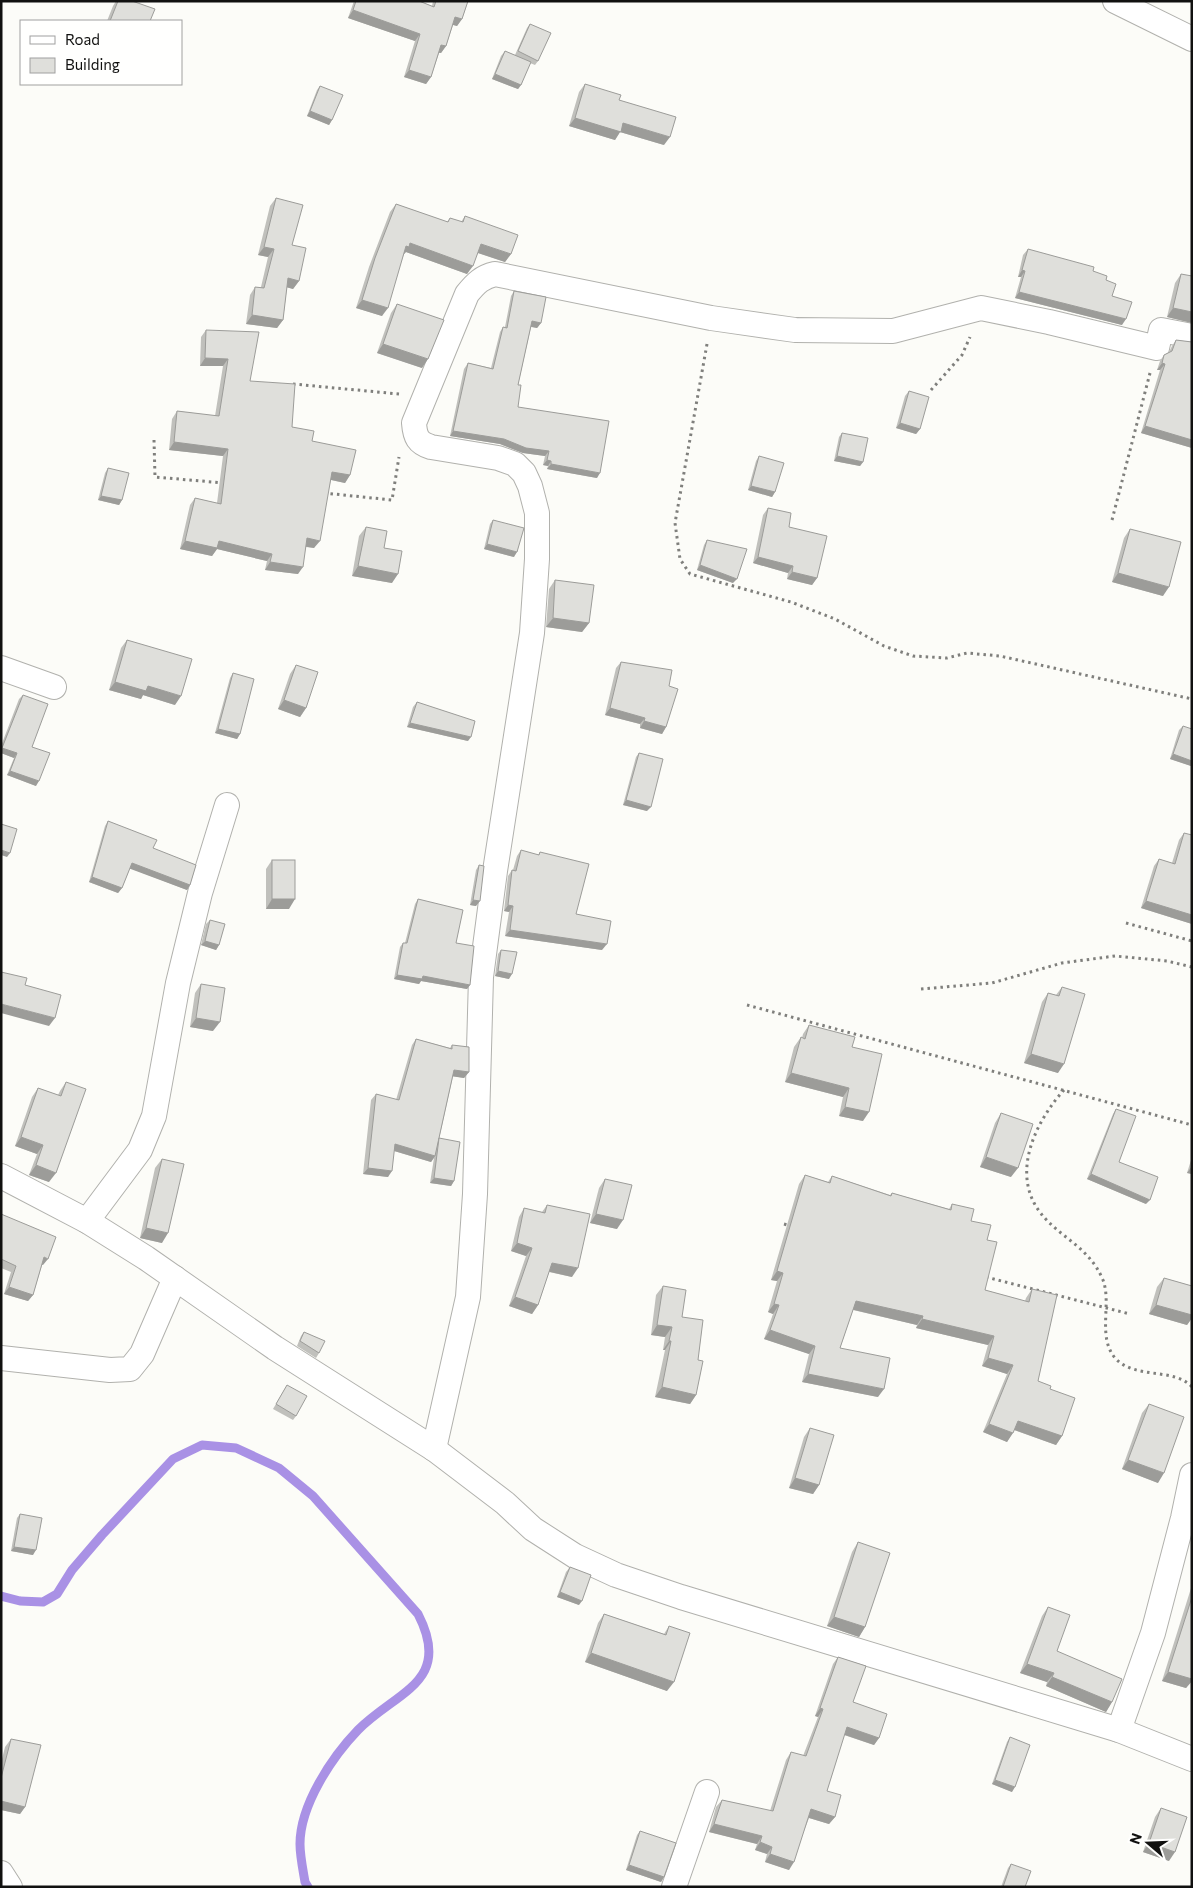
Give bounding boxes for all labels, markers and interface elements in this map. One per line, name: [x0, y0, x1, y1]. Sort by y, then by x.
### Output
legend: [20, 20, 182, 85]
text: Road: [65, 30, 100, 48]
text: Building: [65, 55, 120, 73]
north arrow: [1123, 1818, 1173, 1868]
text: N: [1125, 1831, 1145, 1846]

